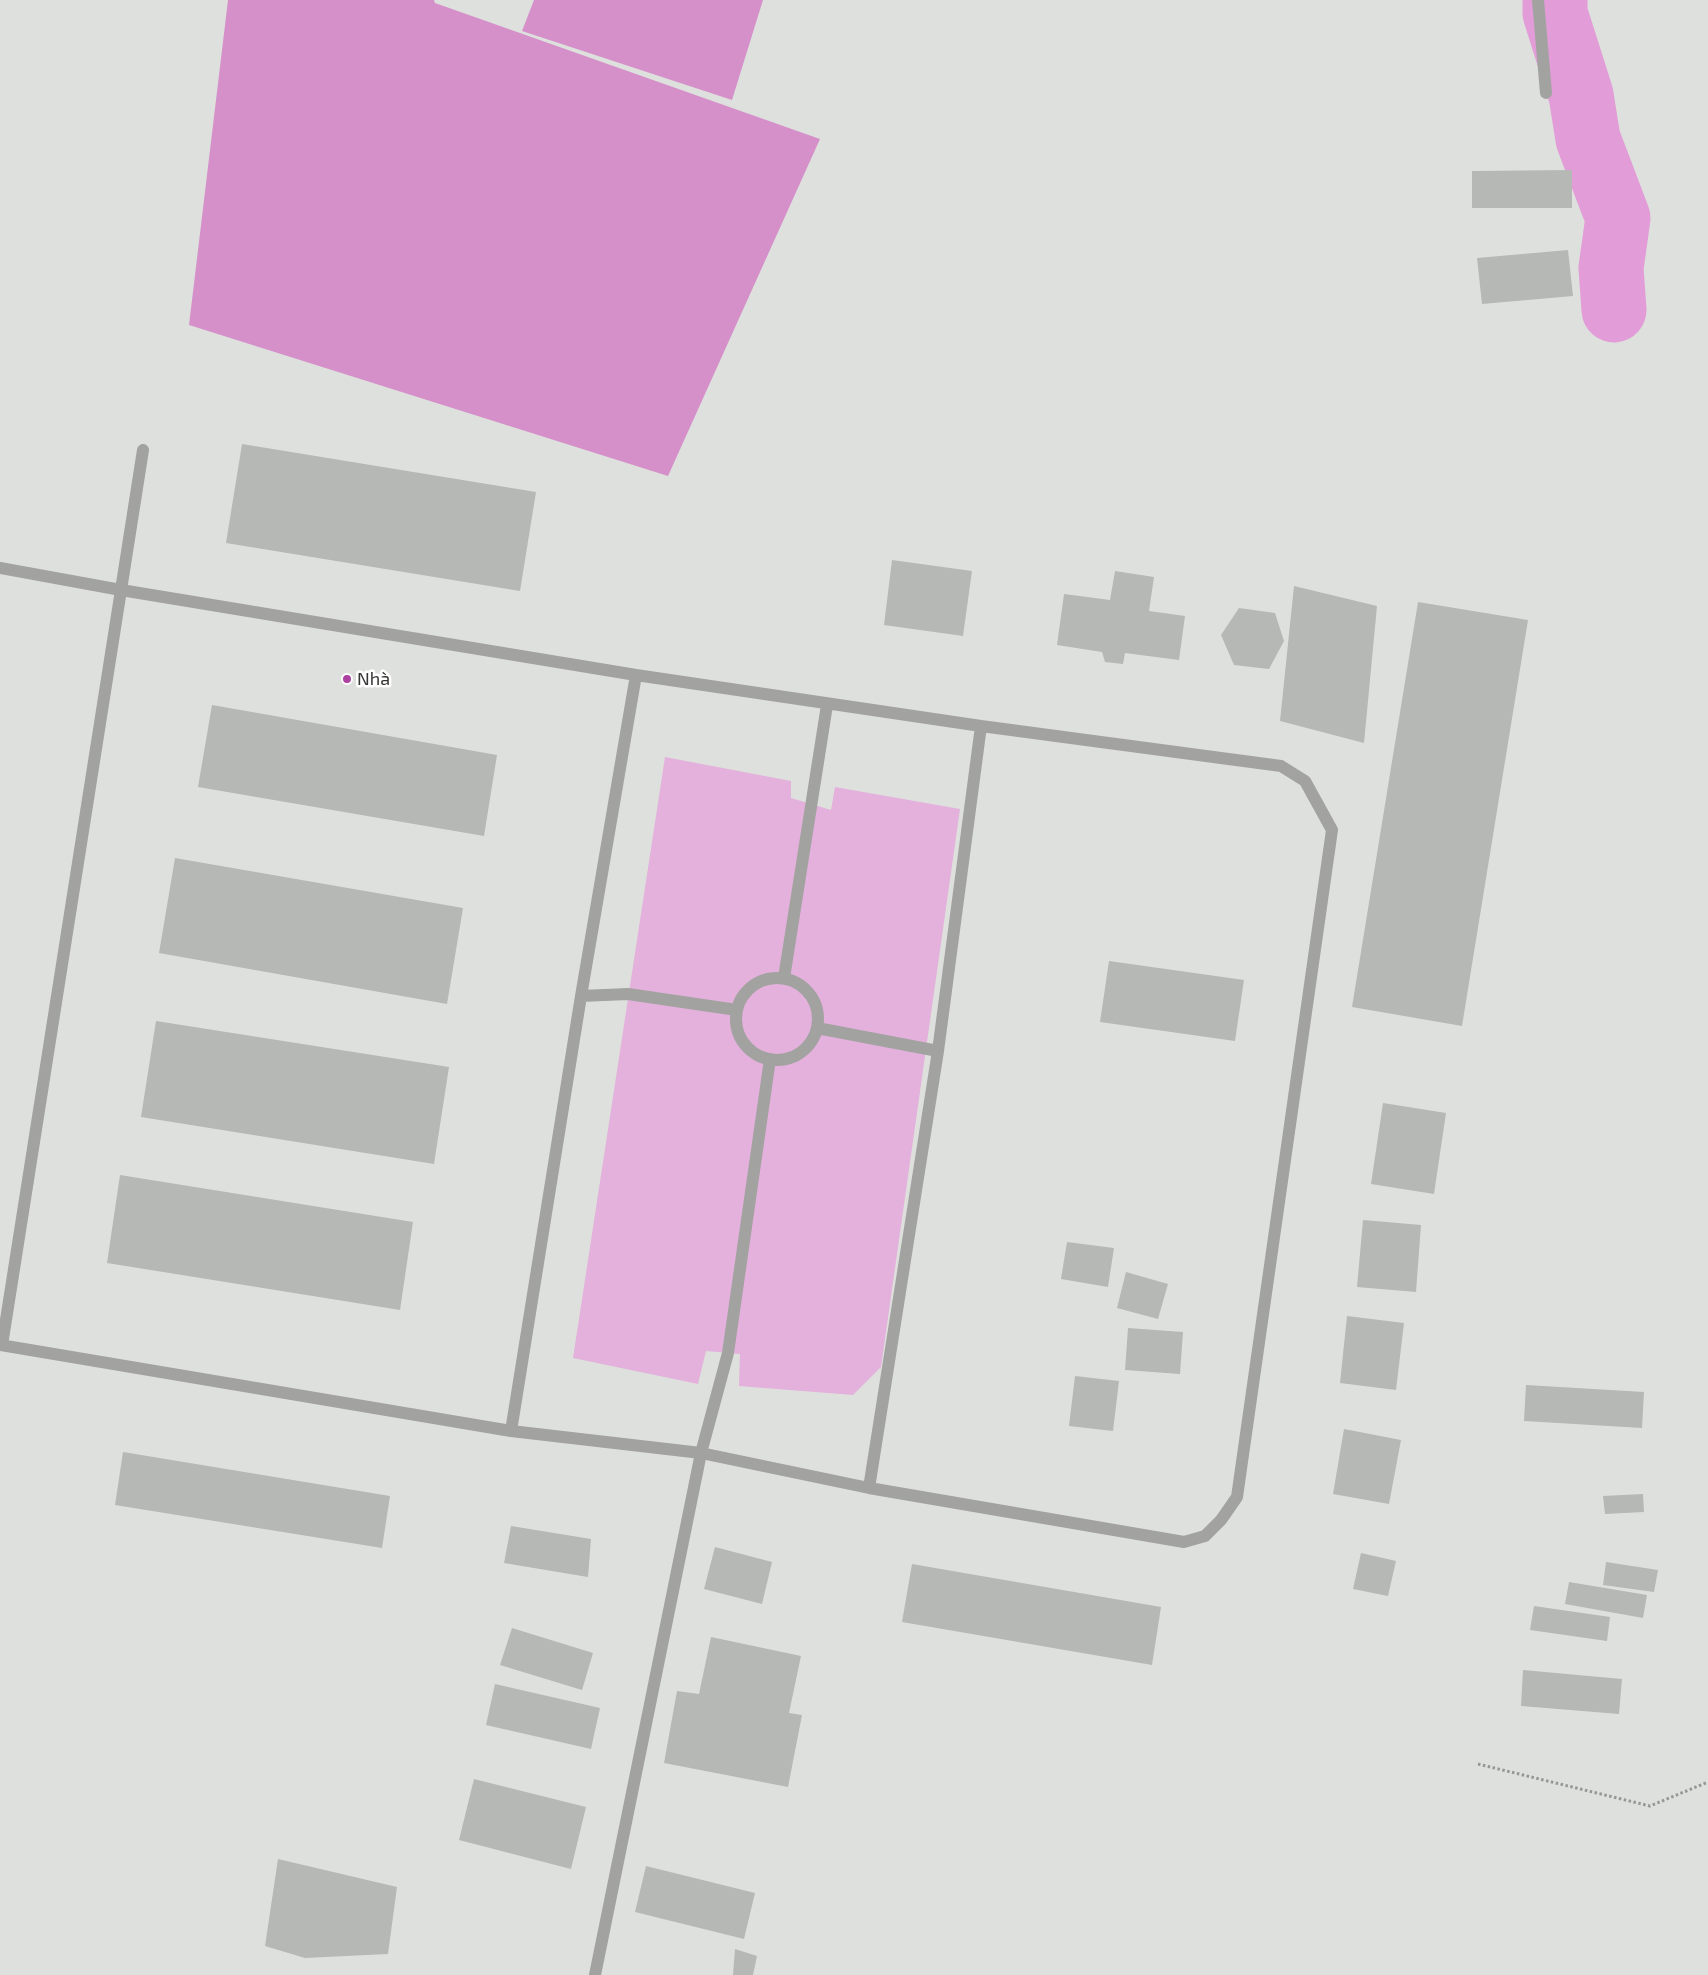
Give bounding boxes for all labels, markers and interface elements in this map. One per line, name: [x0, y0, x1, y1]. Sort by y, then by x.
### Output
place label: Nhà: [357, 668, 390, 690]
marker: Nhà: [341, 673, 353, 685]

